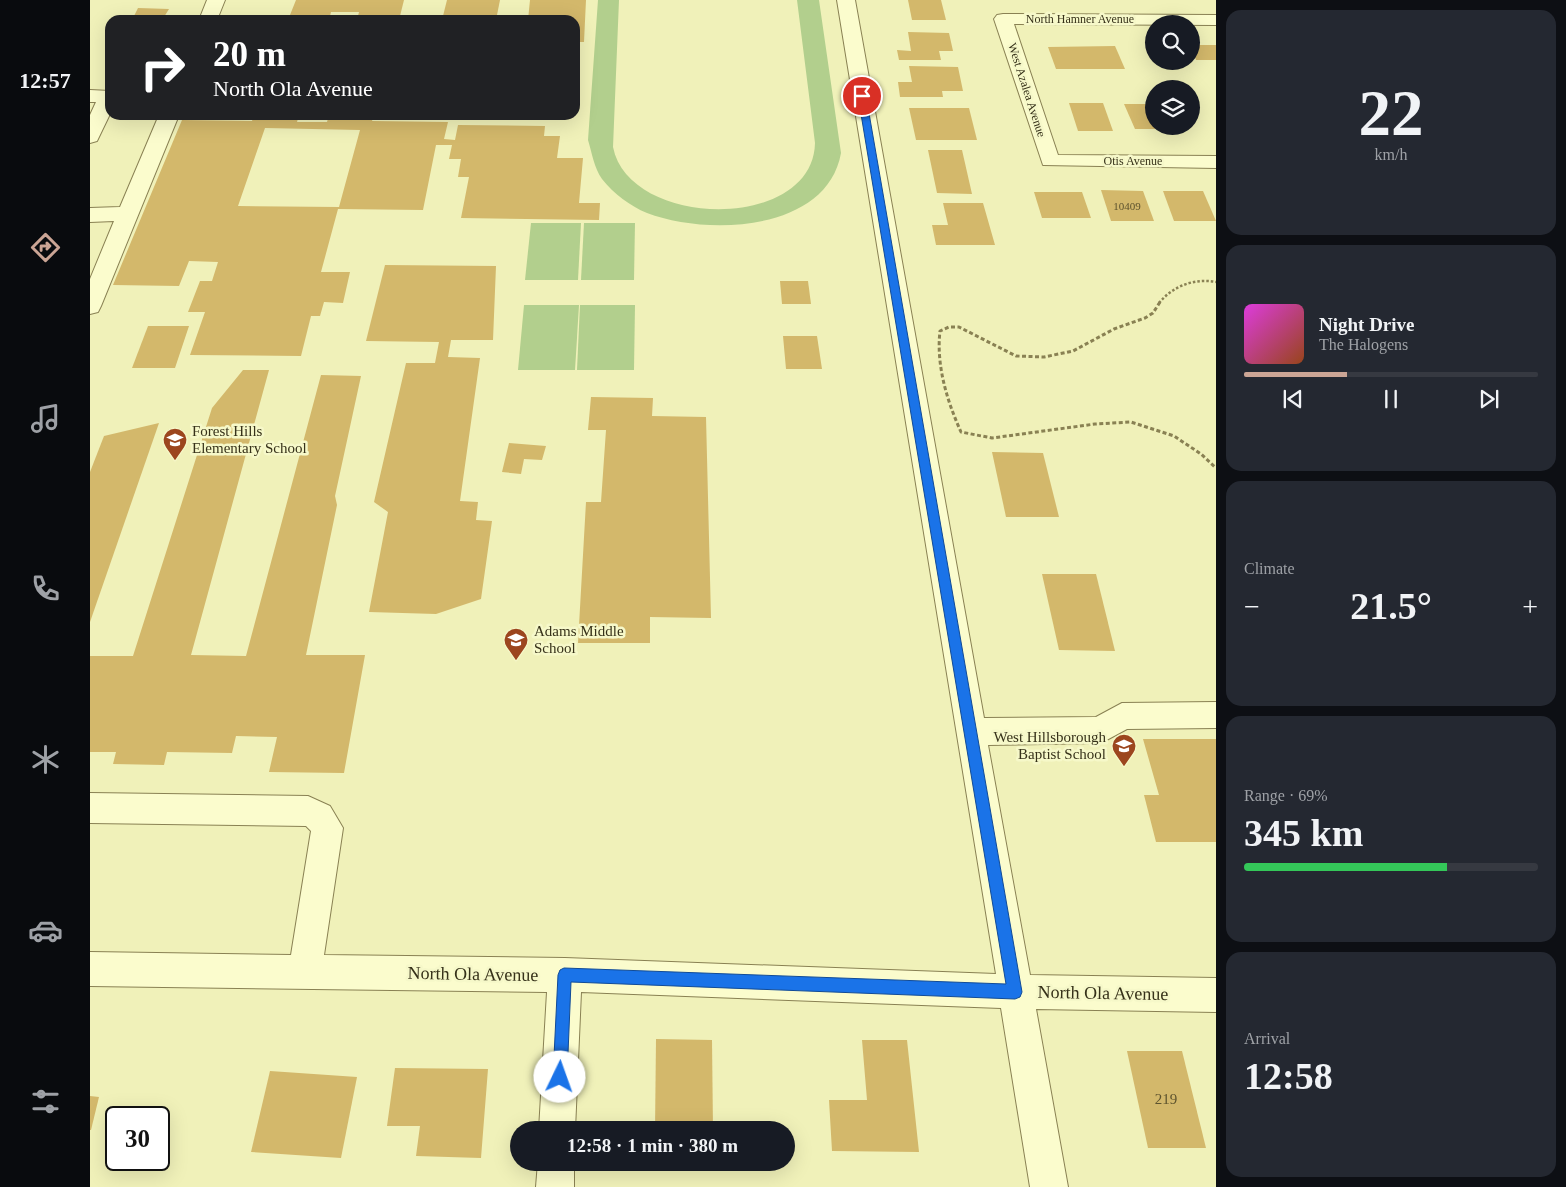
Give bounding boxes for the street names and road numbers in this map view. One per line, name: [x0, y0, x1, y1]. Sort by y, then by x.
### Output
street label: North Hamner Avenue: [1026, 12, 1134, 26]
street label: West Azalea Avenue: [1005, 41, 1049, 139]
street label: Otis Avenue: [1104, 154, 1162, 168]
street label: North Ola Avenue: [408, 963, 538, 985]
street label: North Ola Avenue: [1038, 982, 1168, 1004]

